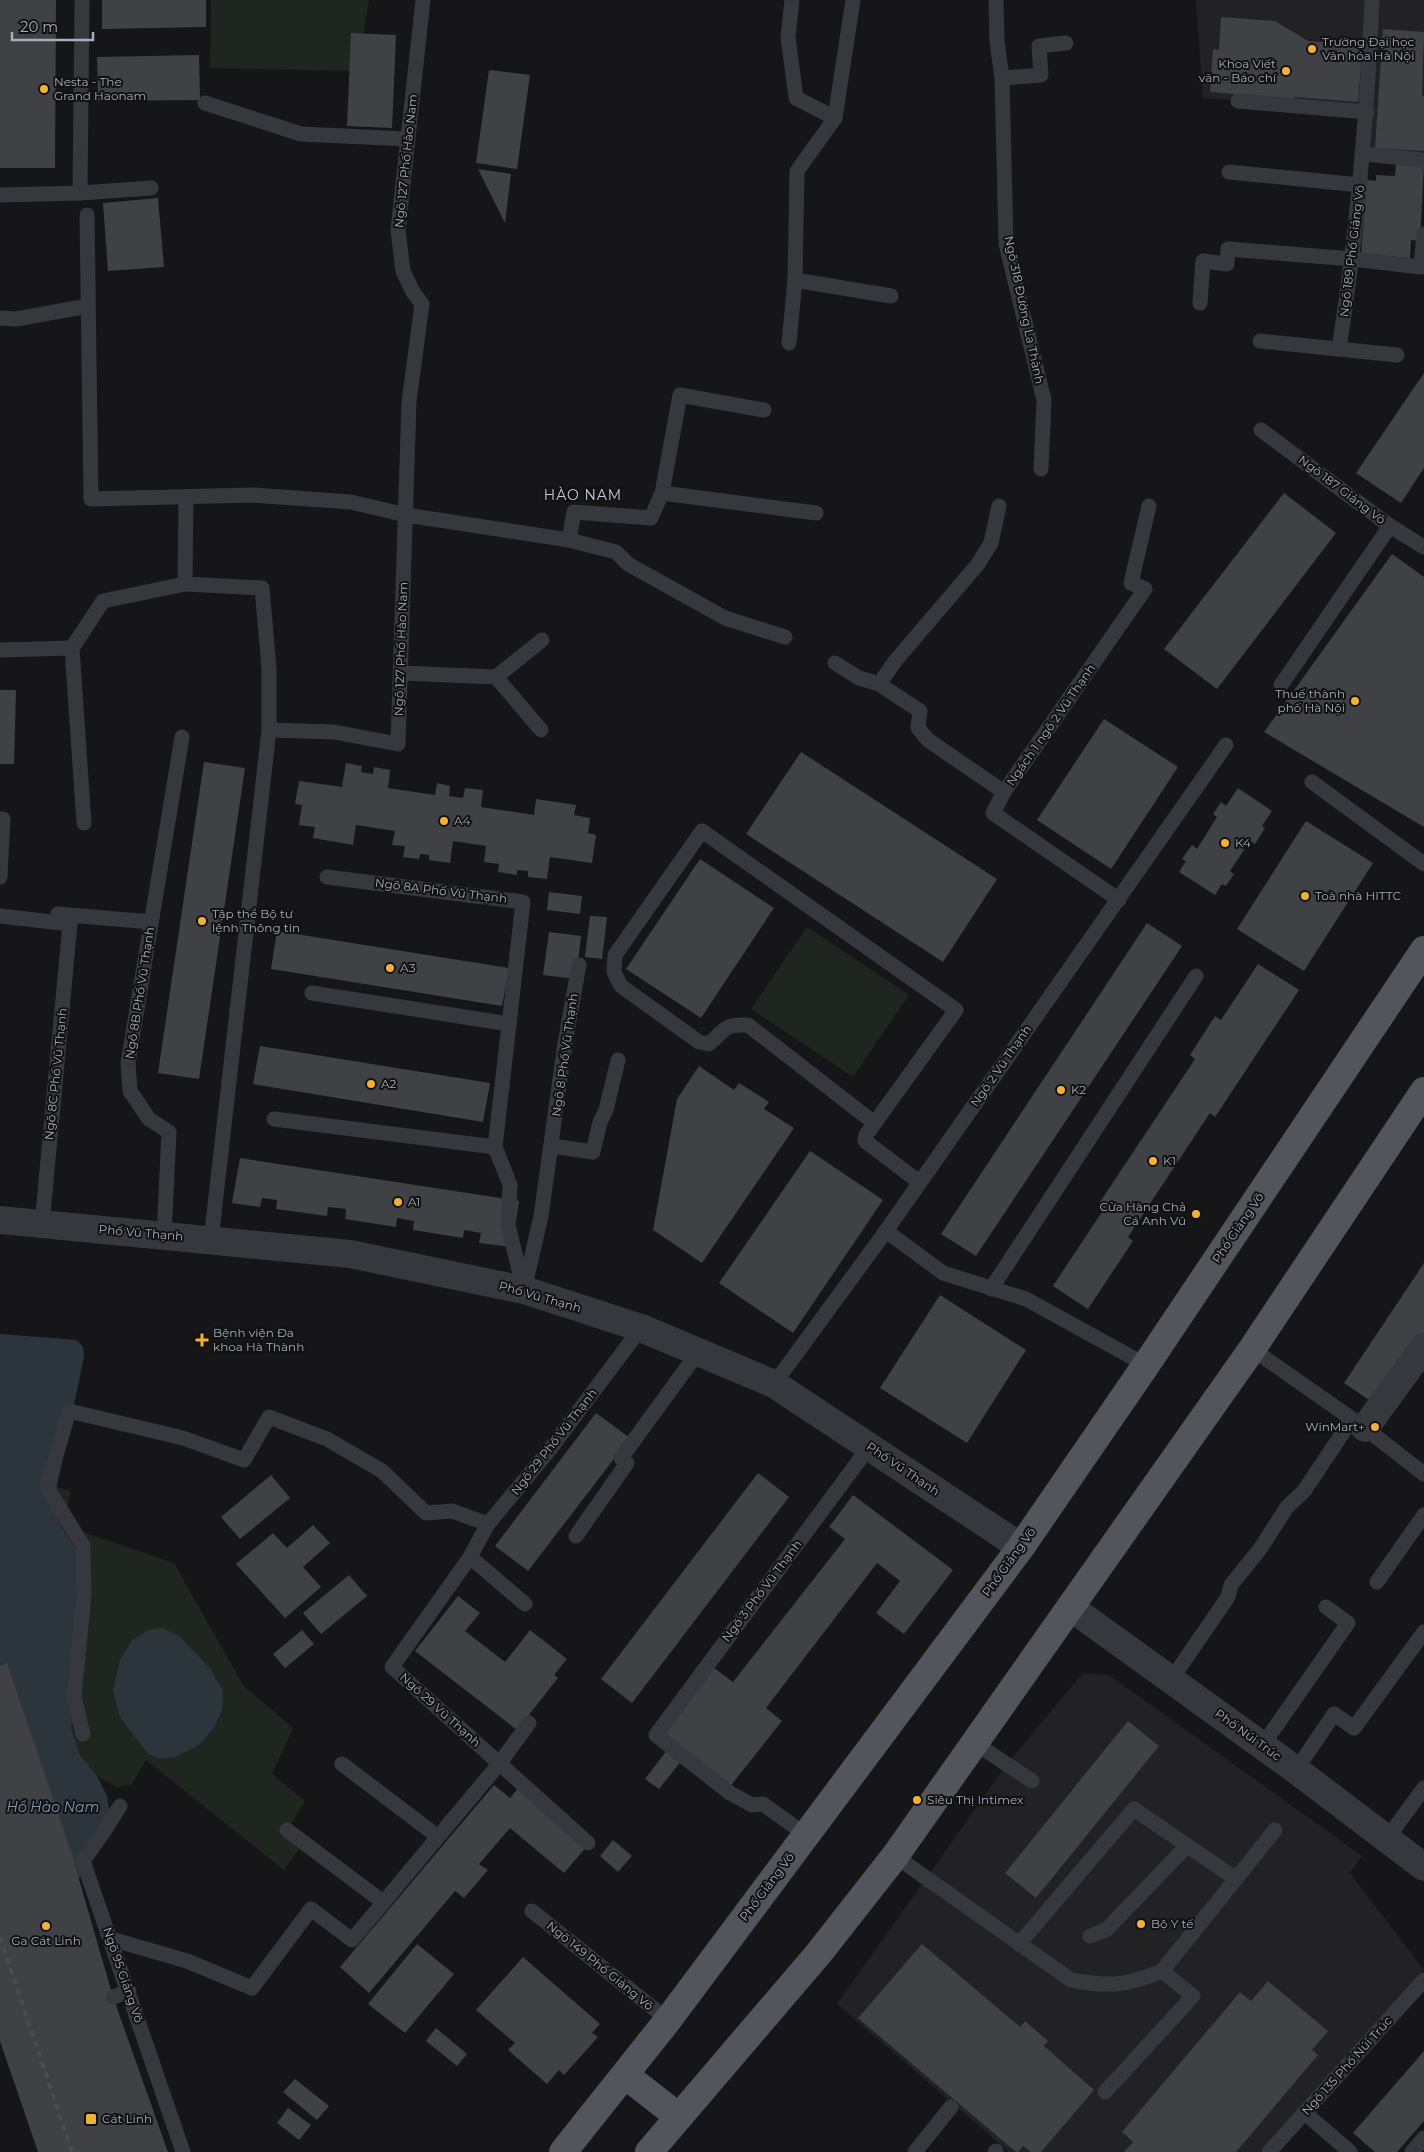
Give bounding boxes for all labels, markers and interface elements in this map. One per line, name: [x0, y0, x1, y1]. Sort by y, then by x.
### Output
scale bar: [12, 10, 94, 42]
text: 20 m: [20, 17, 58, 36]
place label: Trường Đại học Văn hóa Hà Nội: [1322, 34, 1414, 63]
marker: Trường Đại học Văn hóa Hà Nội: [1306, 43, 1318, 55]
place label: Khoa Viết văn - Báo chí: [1199, 56, 1277, 85]
marker: Khoa Viết văn - Báo chí: [1280, 65, 1292, 77]
place label: Nesta - The Grand Haonam: [54, 74, 146, 103]
marker: Nesta - The Grand Haonam: [38, 83, 50, 95]
street label: Ngõ 127 Phố Hào Nam: [391, 93, 420, 229]
street label: Ngõ 189 Phố Giảng Võ: [1336, 184, 1367, 318]
street label: Ngõ 318 Đường La Thành: [1001, 234, 1048, 385]
street label: Ngõ 187 Giảng Võ: [1296, 452, 1389, 527]
district label: HÀO NAM: [544, 486, 622, 504]
street label: Ngõ 127 Phố Hào Nam: [391, 582, 410, 716]
street label: Ngách 1 ngõ 2 Vũ Thạnh: [1003, 661, 1098, 788]
place label: Thuế thành phố Hà Nội: [1275, 686, 1345, 715]
marker: Thuế thành phố Hà Nội: [1349, 695, 1361, 707]
place label: A4: [454, 813, 470, 828]
marker: A4: [438, 815, 450, 827]
place label: K4: [1235, 835, 1251, 850]
marker: K4: [1219, 837, 1231, 849]
street label: Ngõ 8A Phố Vũ Thạnh: [374, 875, 508, 906]
place label: Toà nhà HITTC: [1315, 888, 1402, 903]
marker: Toà nhà HITTC: [1299, 890, 1311, 902]
place label: Tập thể Bộ tư lệnh Thông tin: [212, 906, 300, 935]
marker: Tập thể Bộ tư lệnh Thông tin: [196, 915, 208, 927]
street label: Ngõ 8B Phố Vũ Thạnh: [122, 926, 157, 1060]
place label: A3: [400, 960, 416, 975]
marker: A3: [384, 962, 396, 974]
street label: Ngõ 8 Phố Vũ Thạnh: [548, 992, 581, 1118]
street label: Ngõ 8C Phố Vũ Thạnh: [41, 1007, 70, 1141]
street label: Ngõ 2 Vũ Thạnh: [967, 1022, 1034, 1109]
place label: A2: [381, 1076, 397, 1091]
marker: A2: [365, 1078, 377, 1090]
place label: K2: [1071, 1082, 1087, 1097]
marker: K2: [1055, 1084, 1067, 1096]
place label: K1: [1163, 1153, 1176, 1168]
marker: K1: [1147, 1155, 1159, 1167]
street label: Phố Giảng Võ: [1209, 1190, 1267, 1266]
place label: A1: [408, 1194, 420, 1209]
marker: A1: [392, 1196, 404, 1208]
place label: Cửa Hàng Chả Cá Anh Vũ: [1100, 1199, 1186, 1228]
marker: Cửa Hàng Chả Cá Anh Vũ: [1190, 1208, 1202, 1220]
street label: Phố Vũ Thạnh: [98, 1221, 184, 1244]
street label: Phố Vũ Thạnh: [497, 1278, 583, 1315]
place label: Bệnh viện Đa khoa Hà Thành: [213, 1325, 304, 1354]
marker: Bệnh viện Đa khoa Hà Thành: [195, 1333, 209, 1347]
street label: Ngõ 29 Phố Vũ Thạnh: [507, 1386, 600, 1498]
place label: WinMart+: [1305, 1419, 1365, 1434]
marker: WinMart+: [1369, 1421, 1381, 1433]
street label: Phố Vũ Thạnh: [864, 1439, 943, 1499]
street label: Phố Giảng Võ: [979, 1524, 1039, 1599]
street label: Ngõ 3 Phố Vũ Thạnh: [718, 1537, 805, 1645]
street label: Ngõ 29 Vũ Thạnh: [397, 1669, 484, 1750]
street label: Phố Núi Trúc: [1212, 1706, 1284, 1764]
place label: Siêu Thị Intimex: [927, 1792, 1024, 1807]
marker: Siêu Thị Intimex: [911, 1794, 923, 1806]
water label: Hồ Hào Nam: [7, 1798, 99, 1816]
street label: Phố Giảng Võ: [736, 1850, 797, 1924]
place label: Bộ Y tế: [1151, 1916, 1194, 1931]
street label: Ngõ 149 Phố Giảng Võ: [544, 1918, 657, 2013]
marker: Bộ Y tế: [1135, 1918, 1147, 1930]
marker: Ga Cát Linh: [40, 1920, 52, 1932]
street label: Ngõ 95 Giảng Võ: [100, 1925, 147, 2025]
place label: Ga Cát Linh: [11, 1933, 81, 1948]
street label: Ngõ 135 Phố Núi Trúc: [1298, 2013, 1395, 2118]
place label: Cát Linh: [102, 2111, 152, 2126]
marker: Cát Linh: [84, 2112, 98, 2126]

